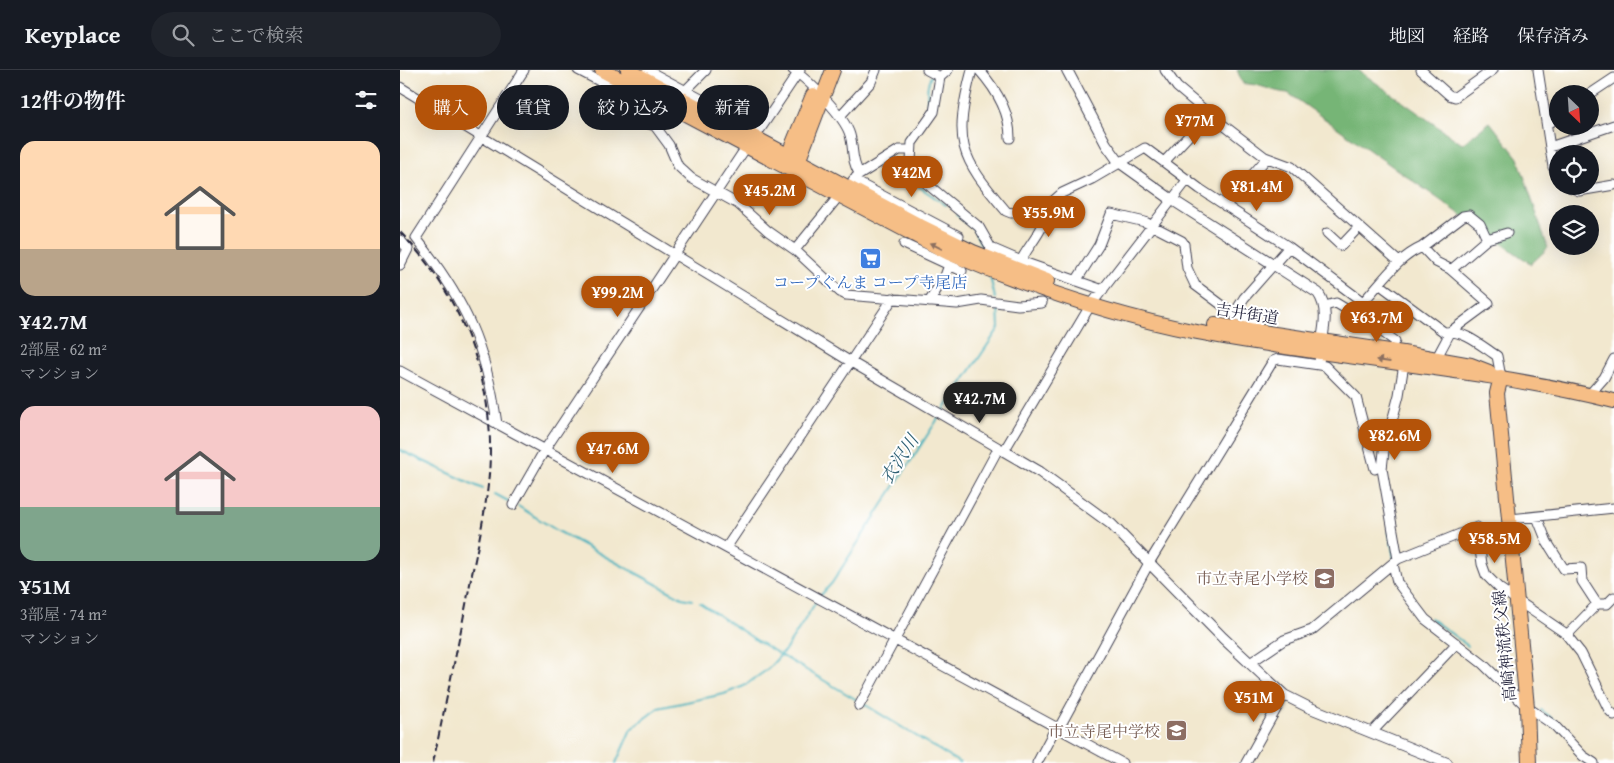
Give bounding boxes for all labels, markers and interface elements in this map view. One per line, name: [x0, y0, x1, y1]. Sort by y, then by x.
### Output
search box: [151, 12, 501, 57]
text: Keyplace: [25, 17, 121, 52]
icon: search: [169, 21, 197, 49]
text: ここで検索: [209, 21, 304, 49]
text: 地図: [1389, 22, 1425, 49]
text: 経路: [1453, 22, 1489, 49]
text: 保存済み: [1517, 22, 1589, 49]
text: 12件の物件: [20, 85, 126, 116]
chip: 購入: [415, 85, 487, 130]
chip: 賃貸: [497, 85, 569, 130]
chip: 絞り込み: [579, 85, 687, 130]
chip: 新着: [697, 85, 769, 130]
north arrow: [1549, 85, 1599, 135]
map controls: [1549, 85, 1599, 255]
icon: filters: [352, 86, 380, 114]
pin: ¥77M: [1165, 104, 1225, 146]
text: ¥77M: [1176, 108, 1214, 132]
button: locate: [1549, 145, 1599, 195]
pin: ¥42M: [882, 156, 942, 198]
text: ¥42M: [893, 160, 931, 184]
pin: ¥81.4M: [1216, 170, 1298, 212]
icon: home: [155, 173, 245, 263]
pin: ¥45.2M: [729, 174, 811, 216]
text: ¥81.4M: [1231, 174, 1283, 198]
text: ¥45.2M: [744, 178, 796, 202]
pin: ¥55.9M: [1008, 196, 1090, 238]
text: ¥55.9M: [1023, 200, 1075, 224]
button: layers: [1549, 205, 1599, 255]
one-way arrow: [929, 242, 943, 250]
supermarket icon: コープぐんま コープ寺尾店: [858, 246, 882, 270]
place label: コープぐんま コープ寺尾店: [773, 270, 967, 294]
pin: ¥99.2M: [577, 276, 659, 318]
text: ¥99.2M: [592, 280, 644, 304]
street label: 吉井街道: [1214, 296, 1280, 330]
pin: ¥63.7M: [1336, 300, 1418, 343]
text: ¥63.7M: [1351, 305, 1403, 329]
text: ¥42.7M: [20, 306, 88, 337]
text: 2部屋 · 62 m²: [20, 337, 107, 361]
one-way arrow: [1375, 357, 1391, 365]
text: マンション: [20, 361, 99, 385]
pin: ¥42.7M: [939, 382, 1021, 424]
text: ¥42.7M: [954, 386, 1006, 410]
pin: ¥82.6M: [1354, 418, 1436, 461]
text: ¥82.6M: [1369, 423, 1421, 447]
water label: 衣沢川: [873, 427, 926, 489]
pin: ¥47.6M: [572, 432, 654, 474]
text: ¥47.6M: [587, 436, 639, 460]
icon: home: [155, 438, 245, 528]
pin: ¥58.5M: [1454, 522, 1536, 564]
text: ¥58.5M: [1469, 526, 1521, 550]
place label: 市立寺尾小学校: [1196, 566, 1308, 590]
school or university icon: 市立寺尾小学校: [1312, 566, 1336, 590]
text: ¥51M: [20, 571, 71, 602]
street label: 高崎神流秩父線: [1486, 589, 1522, 703]
text: 3部屋 · 74 m²: [20, 602, 107, 626]
text: マンション: [20, 626, 99, 650]
pin: ¥51M: [1224, 680, 1284, 723]
text: ¥51M: [1235, 685, 1273, 709]
place label: 市立寺尾中学校: [1048, 719, 1160, 743]
school or university icon: 市立寺尾中学校: [1164, 719, 1188, 743]

